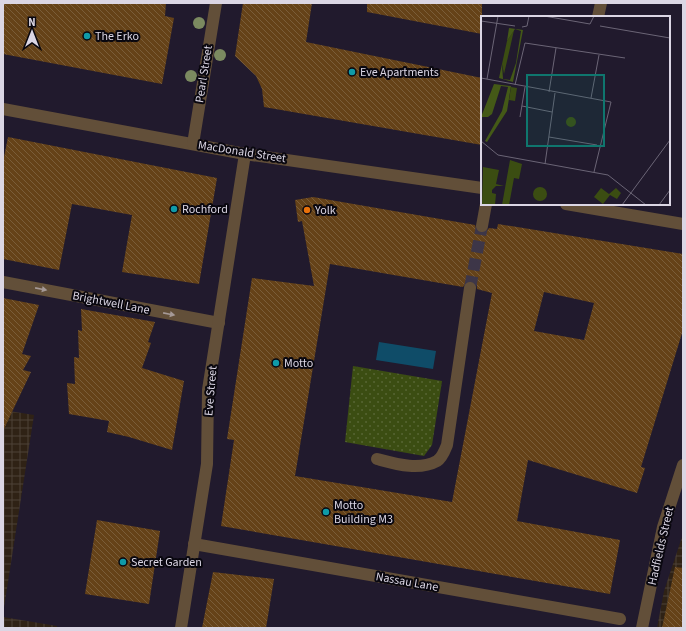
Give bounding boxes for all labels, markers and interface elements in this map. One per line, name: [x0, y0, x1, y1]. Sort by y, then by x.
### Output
north arrow: [12, 12, 52, 52]
text: N: [28, 15, 36, 30]
inset map: [481, 16, 670, 205]
place label: The Erko: [95, 28, 139, 45]
marker: The Erko: [82, 31, 92, 41]
street label: Pearl Street: [191, 44, 217, 104]
place label: Eve Apartments: [360, 64, 439, 81]
marker: Eve Apartments: [347, 67, 357, 77]
street label: MacDonald Street: [197, 137, 287, 167]
place label: Rochford: [182, 201, 228, 218]
place label: Yolk: [314, 202, 336, 219]
marker: Rochford: [169, 204, 179, 214]
marker: Yolk: [302, 205, 312, 215]
one-way arrow: [35, 287, 47, 293]
street label: Brightwell Lane: [71, 287, 151, 319]
one-way arrow: [163, 311, 175, 317]
place label: Motto: [284, 355, 313, 372]
marker: Motto: [271, 358, 281, 368]
street label: Eve Street: [200, 365, 222, 417]
place label: Motto Building M3: [334, 497, 393, 528]
street label: Hadfields Street: [644, 505, 678, 587]
marker: Motto Building M3: [321, 507, 331, 517]
place label: Secret Garden: [131, 554, 202, 571]
marker: Secret Garden: [118, 557, 128, 567]
street label: Nassau Lane: [374, 568, 440, 596]

